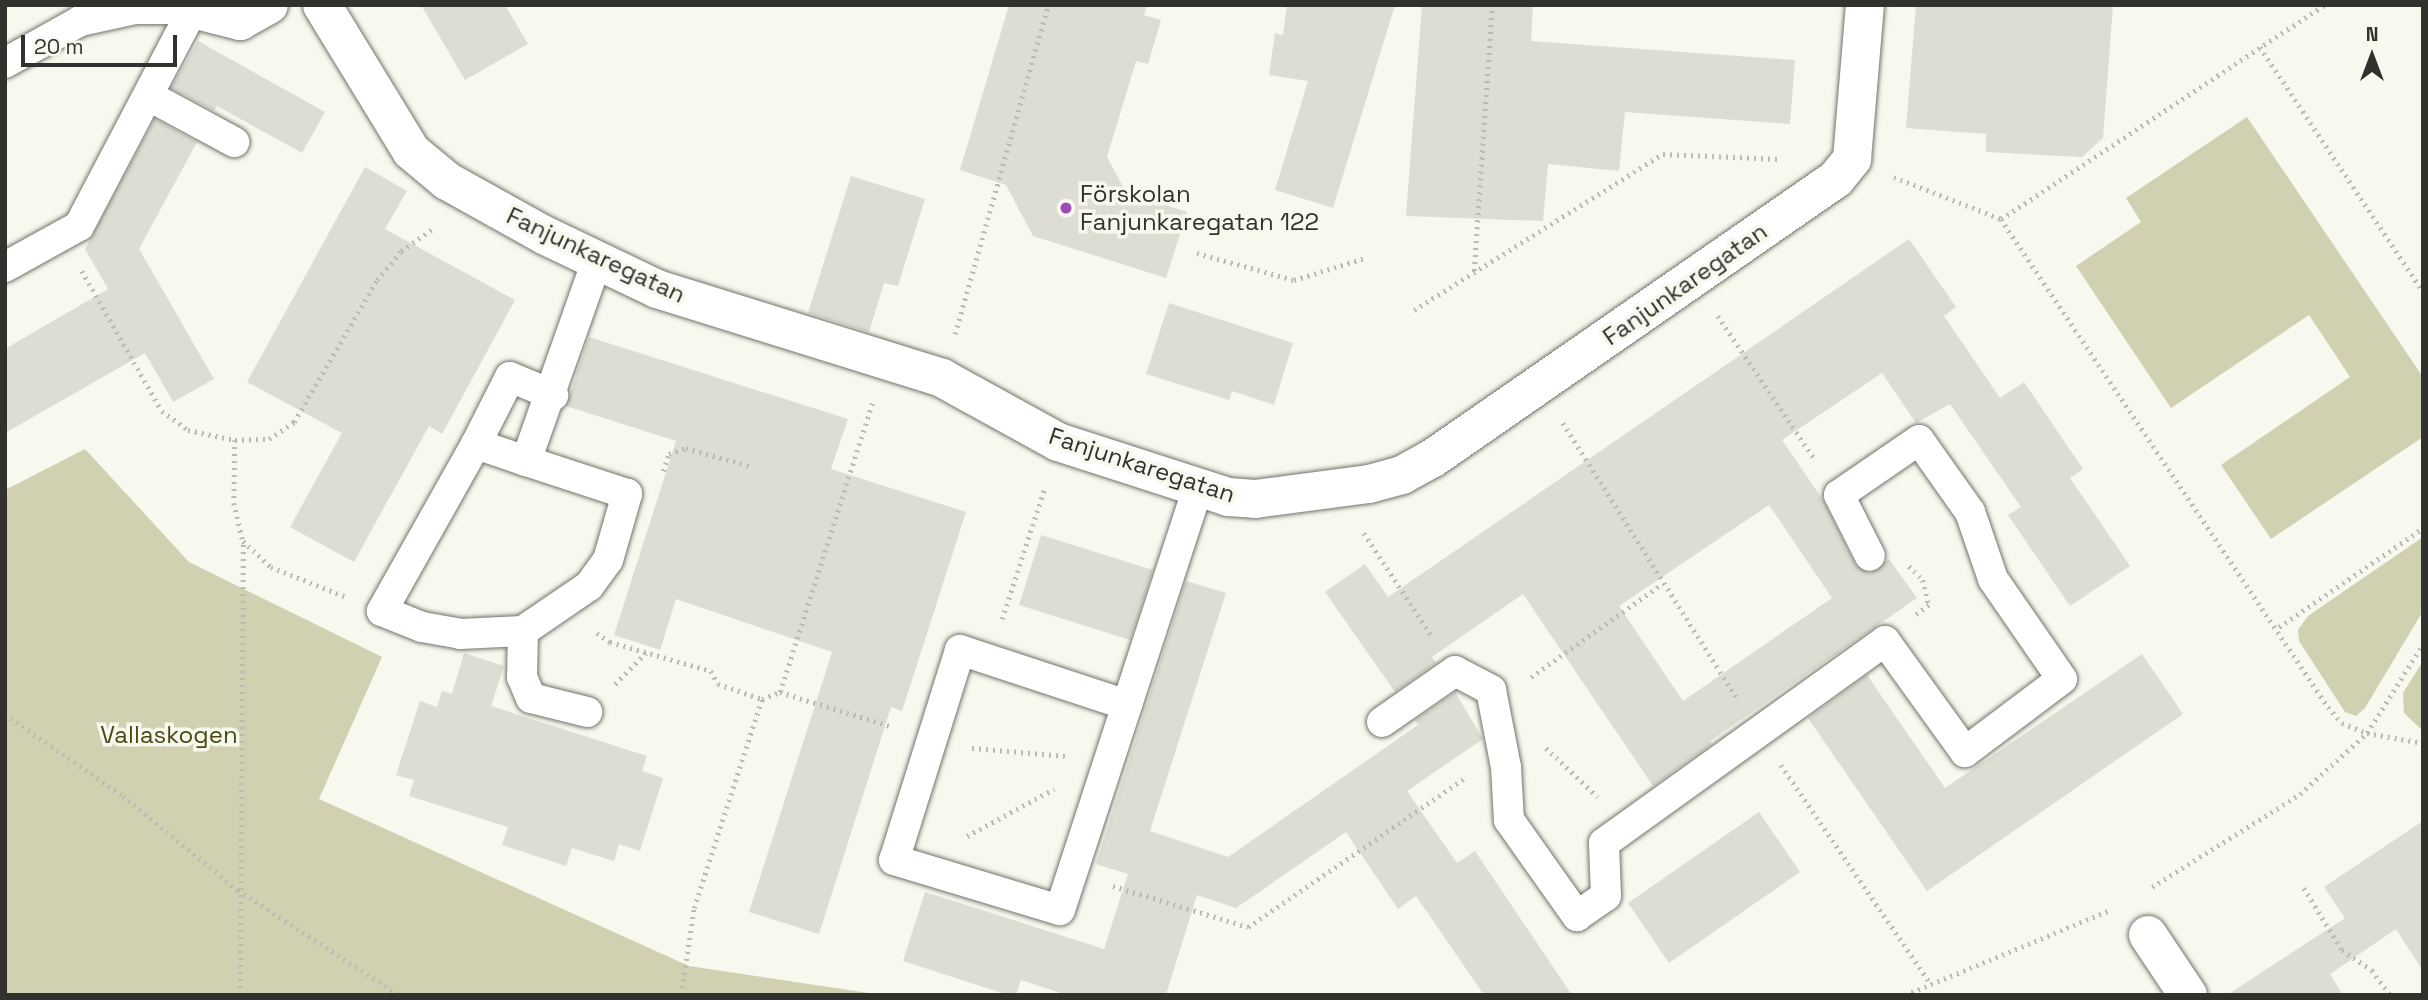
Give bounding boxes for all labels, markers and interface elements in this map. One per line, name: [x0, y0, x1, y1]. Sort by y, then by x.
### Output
scale bar: [24, 21, 180, 65]
north arrow: [2337, 21, 2407, 91]
text: N: [2366, 22, 2378, 47]
text: 20 m: [34, 33, 84, 60]
place label: Förskolan Fanjunkaregatan 122: [1080, 180, 1319, 236]
marker: Förskolan Fanjunkaregatan 122: [1058, 200, 1074, 216]
street label: Fanjunkaregatan: [502, 201, 690, 309]
street label: Fanjunkaregatan: [1597, 217, 1773, 351]
street label: Fanjunkaregatan: [1045, 421, 1239, 509]
park label: Vallaskogen: [100, 721, 238, 749]

